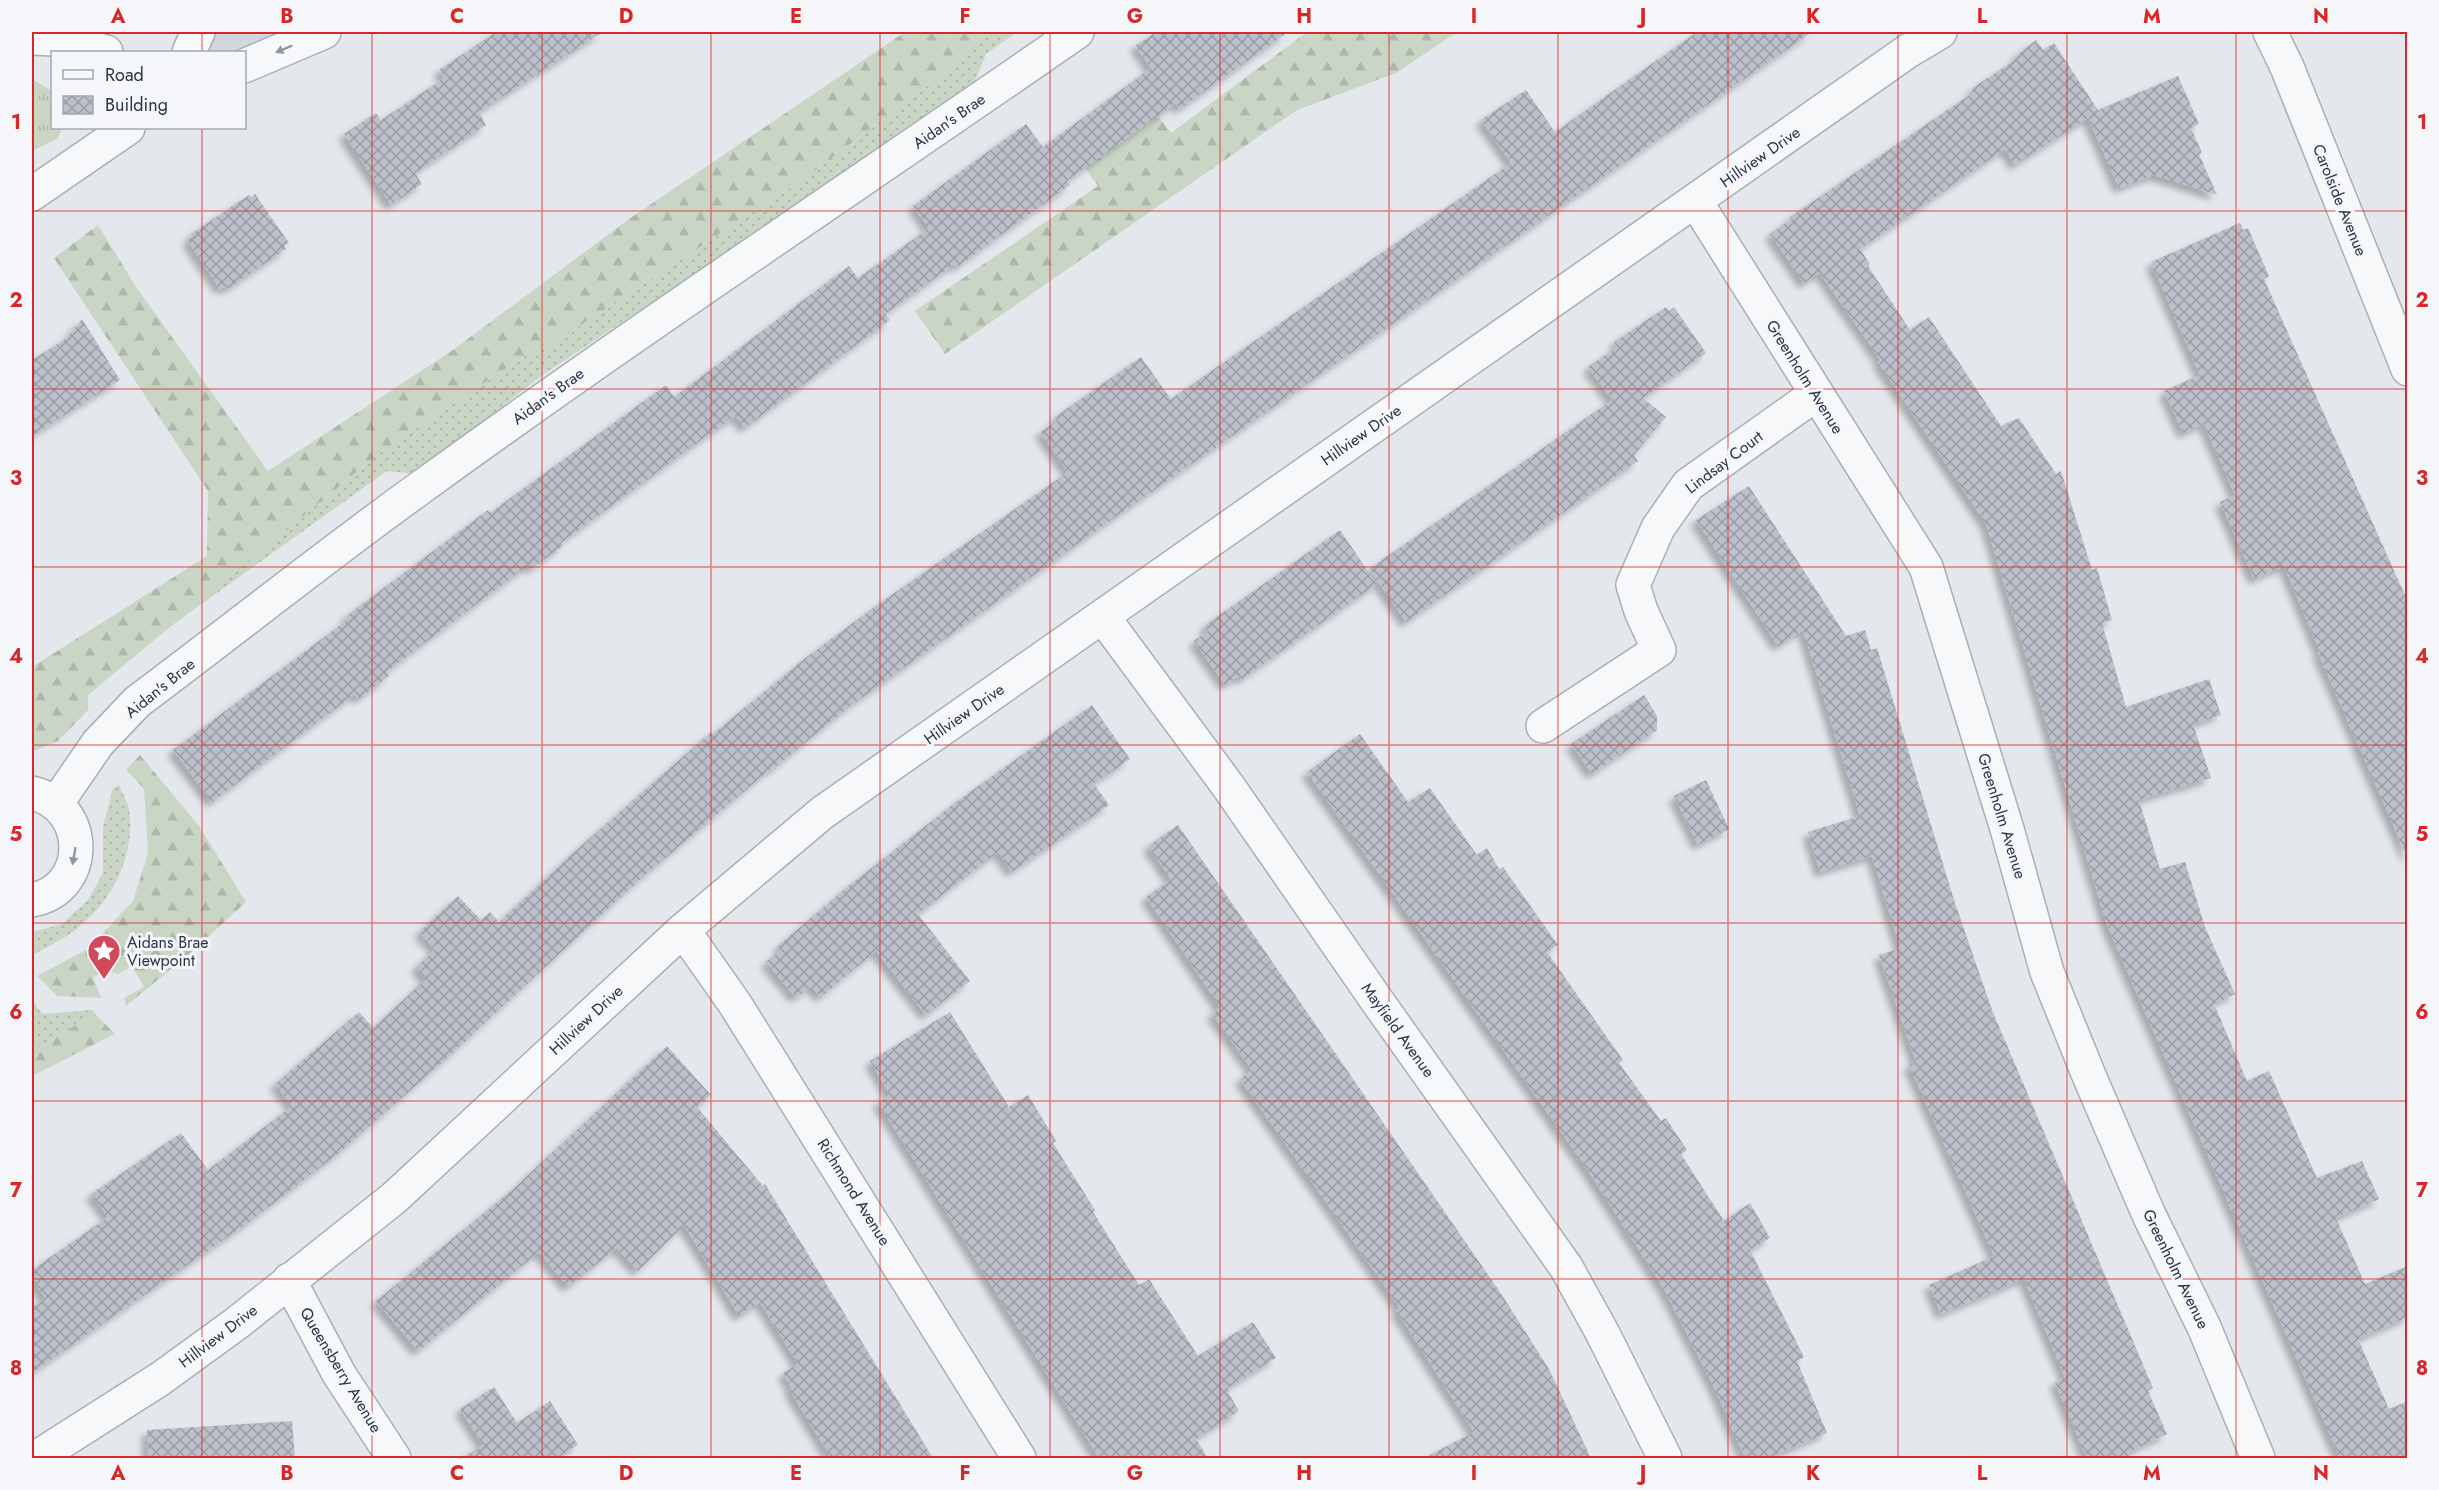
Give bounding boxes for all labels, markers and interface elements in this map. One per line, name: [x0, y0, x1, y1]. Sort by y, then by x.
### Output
text: A: [110, 2, 126, 31]
text: B: [280, 2, 294, 31]
text: C: [450, 2, 464, 31]
text: D: [619, 2, 633, 31]
text: E: [790, 2, 802, 31]
text: F: [959, 2, 971, 31]
text: G: [1127, 2, 1143, 31]
text: H: [1296, 2, 1312, 31]
text: I: [1471, 2, 1477, 31]
text: J: [1636, 2, 1646, 31]
text: K: [1806, 2, 1820, 31]
text: L: [1977, 2, 1988, 31]
text: M: [2143, 2, 2161, 31]
text: N: [2313, 2, 2329, 31]
one-way arrow: [275, 44, 293, 54]
legend: [51, 51, 246, 129]
text: Road: [105, 62, 144, 88]
street label: Aidan's Brae: [908, 87, 990, 155]
text: Building: [105, 92, 168, 118]
text: 1: [11, 108, 21, 137]
text: 1: [2417, 108, 2427, 137]
street label: Hillview Drive: [1715, 121, 1805, 193]
street label: Carolside Avenue: [2307, 141, 2373, 259]
text: 2: [9, 286, 23, 315]
text: 2: [2415, 286, 2429, 315]
street label: Greenholm Avenue: [1761, 316, 1849, 438]
street label: Aidan's Brae: [507, 362, 589, 430]
street label: Hillview Drive: [1316, 399, 1406, 471]
street label: Lindsay Court: [1680, 425, 1768, 499]
text: 3: [10, 464, 22, 493]
text: 3: [2416, 464, 2428, 493]
text: 4: [9, 642, 23, 671]
text: 4: [2415, 642, 2429, 671]
street label: Aidan's Brae: [120, 653, 200, 723]
street label: Hillview Drive: [919, 678, 1009, 750]
street label: Greenholm Avenue: [1972, 750, 2032, 882]
text: 5: [10, 820, 23, 849]
text: 5: [2416, 820, 2429, 849]
one-way arrow: [70, 847, 79, 866]
place label: Aidans Brae Viewpoint: [127, 931, 209, 972]
place icon: Aidans Brae Viewpoint: [86, 933, 122, 980]
street label: Mayfield Avenue: [1356, 978, 1440, 1082]
street label: Hillview Drive: [544, 980, 628, 1060]
text: 6: [9, 998, 23, 1027]
text: 6: [2415, 998, 2429, 1027]
street label: Richmond Avenue: [812, 1134, 896, 1250]
text: 7: [10, 1176, 23, 1205]
text: 7: [2416, 1176, 2429, 1205]
street label: Greenholm Avenue: [2137, 1205, 2215, 1333]
street label: Hillview Drive: [174, 1299, 262, 1373]
street label: Queensberry Avenue: [294, 1303, 388, 1437]
text: 8: [10, 1354, 22, 1383]
text: 8: [2416, 1354, 2428, 1383]
text: A: [110, 1459, 126, 1488]
text: B: [280, 1459, 294, 1488]
text: C: [450, 1459, 464, 1488]
text: D: [619, 1459, 633, 1488]
text: E: [790, 1459, 802, 1488]
text: F: [959, 1459, 971, 1488]
text: G: [1127, 1459, 1143, 1488]
text: H: [1296, 1459, 1312, 1488]
text: I: [1471, 1459, 1477, 1488]
text: J: [1636, 1459, 1646, 1488]
text: K: [1806, 1459, 1820, 1488]
text: L: [1977, 1459, 1988, 1488]
text: M: [2143, 1459, 2161, 1488]
text: N: [2313, 1459, 2329, 1488]

